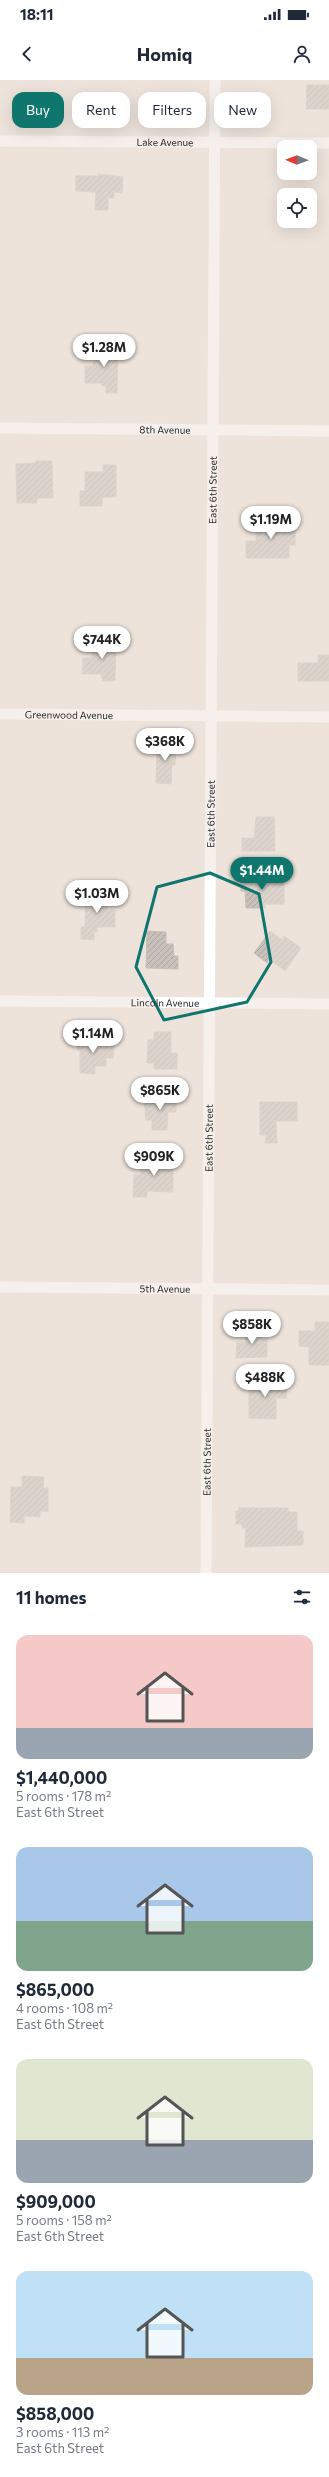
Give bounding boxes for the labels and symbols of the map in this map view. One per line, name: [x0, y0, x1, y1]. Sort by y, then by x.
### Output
street label: Lake Avenue: [137, 136, 193, 148]
north arrow: [277, 140, 317, 180]
pin: $1.28M: [71, 334, 137, 368]
street label: 8th Avenue: [139, 423, 191, 436]
street label: East 6th Street: [206, 456, 219, 524]
pin: $1.19M: [238, 506, 304, 540]
pin: $744K: [74, 626, 130, 660]
street label: Greenwood Avenue: [25, 708, 113, 721]
pin: $368K: [137, 728, 193, 762]
street label: East 6th Street: [204, 780, 217, 848]
pin: $1.44M: [229, 857, 295, 891]
pin: $1.03M: [64, 880, 130, 914]
street label: Lincoln Avenue: [131, 996, 199, 1009]
pin: $1.14M: [60, 1020, 126, 1054]
pin: $865K: [132, 1077, 188, 1111]
street label: East 6th Street: [202, 1104, 215, 1172]
pin: $909K: [126, 1143, 182, 1177]
street label: 5th Avenue: [139, 1282, 190, 1295]
pin: $858K: [224, 1311, 280, 1345]
pin: $488K: [237, 1364, 293, 1398]
street label: East 6th Street: [200, 1428, 213, 1496]

